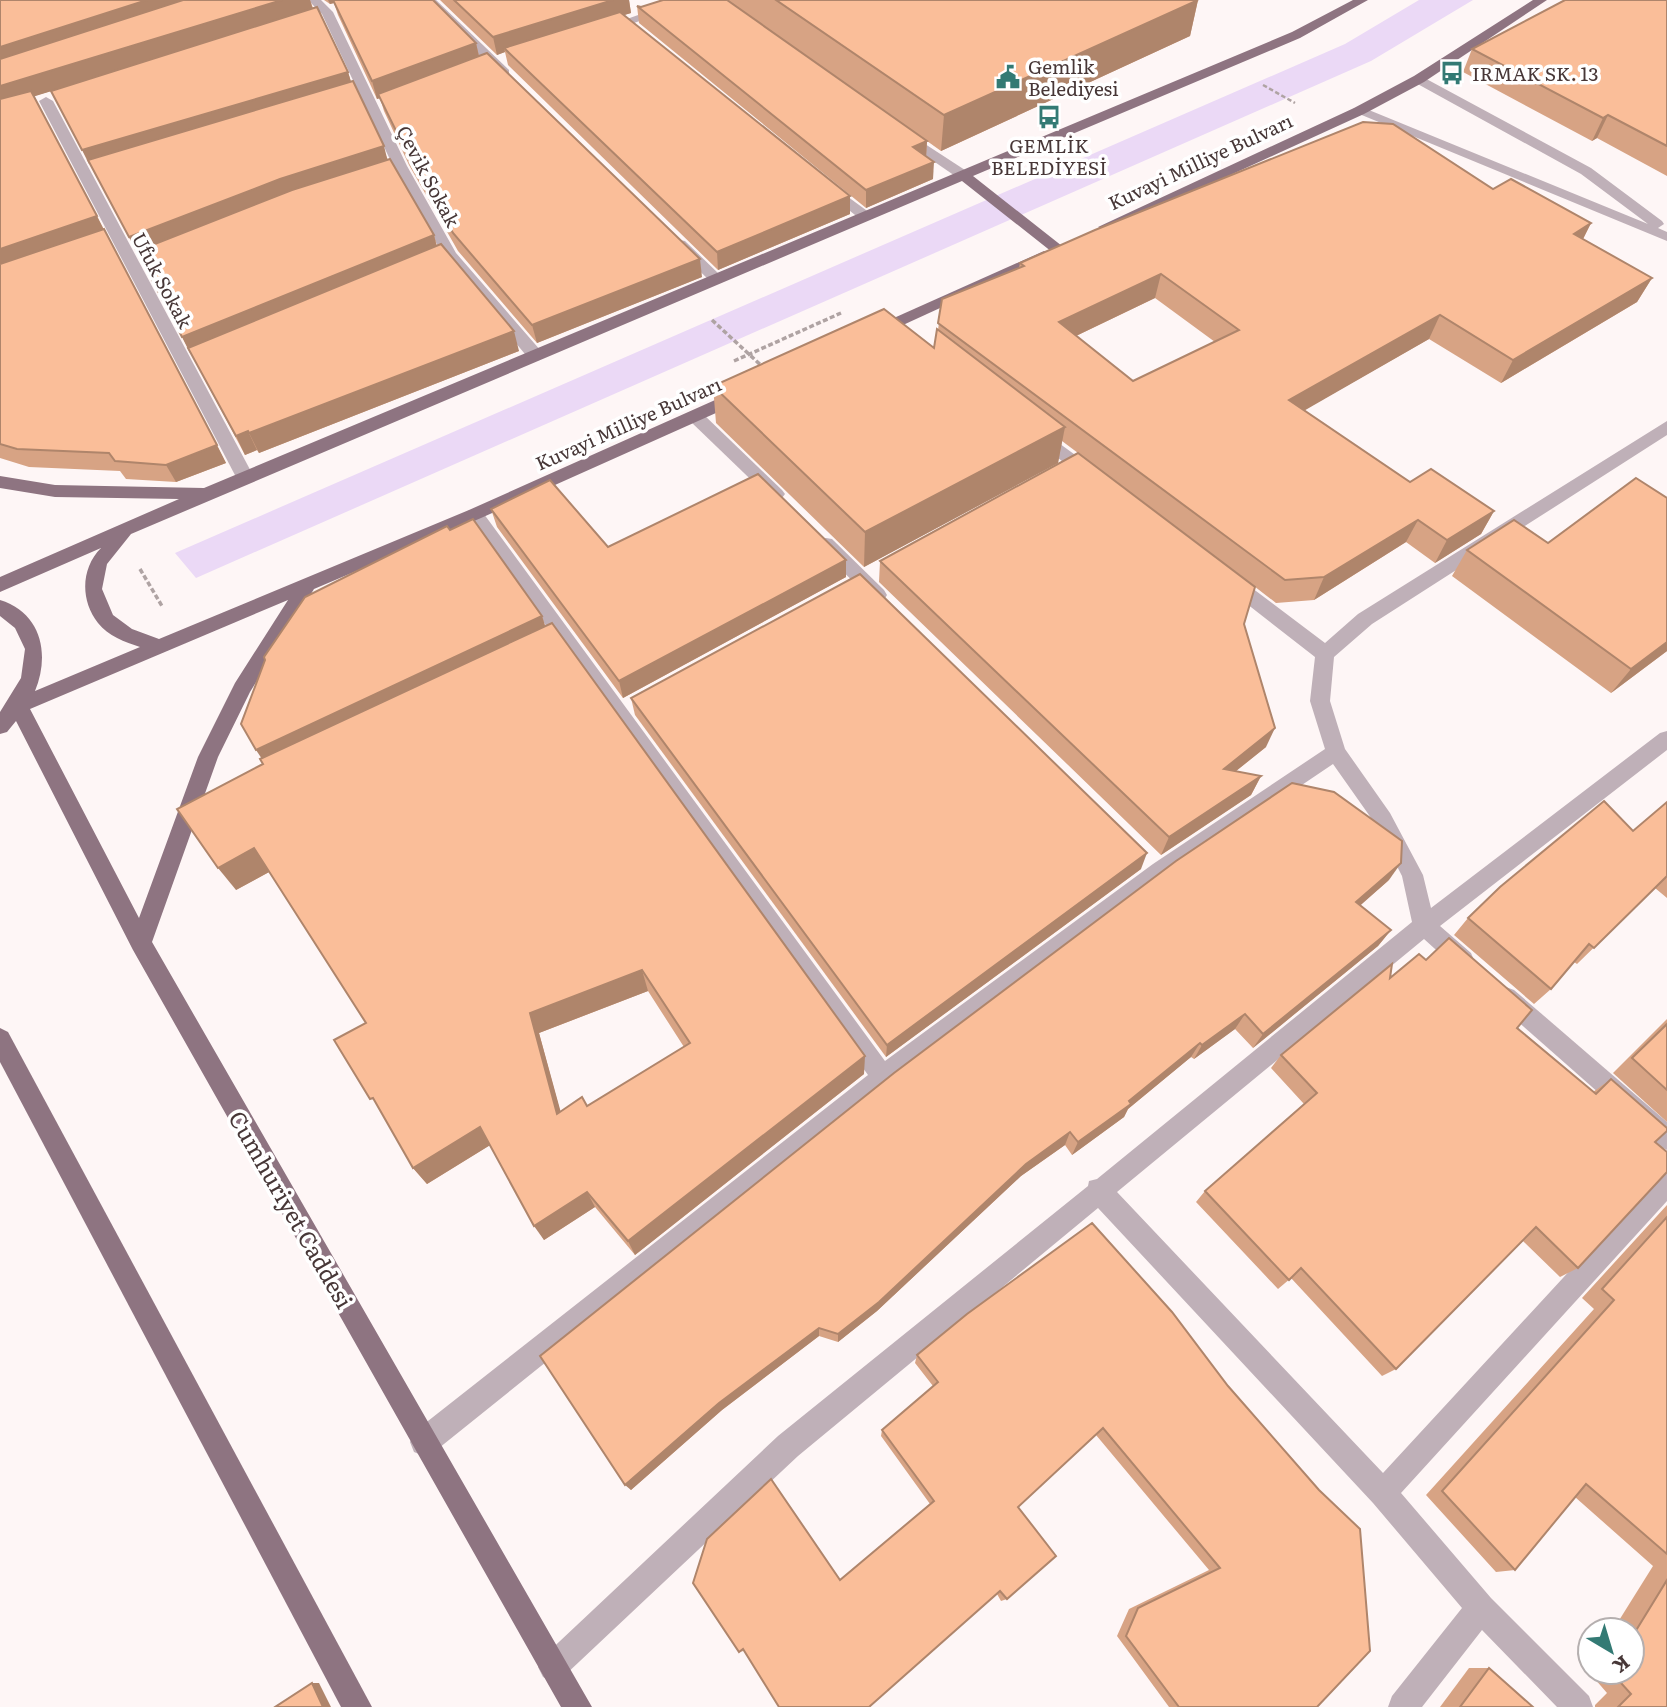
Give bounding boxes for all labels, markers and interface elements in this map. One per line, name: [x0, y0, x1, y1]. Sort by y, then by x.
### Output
place label: Gemlik Belediyesi: [1028, 52, 1119, 102]
bus stop icon: IRMAK SK. 13: [1438, 59, 1466, 87]
place label: IRMAK SK. 13: [1472, 59, 1599, 87]
public building icon: Gemlik Belediyesi: [994, 63, 1022, 91]
bus stop icon: GEMLİK BELEDİYESİ: [1035, 103, 1063, 131]
street label: Kuvayi Milliye Bulvarı: [1103, 106, 1297, 216]
street label: Çevik Sokak: [390, 120, 468, 232]
place label: GEMLİK BELEDİYESİ: [991, 131, 1107, 181]
street label: Ufuk Sokak: [126, 227, 200, 333]
street label: Kuvayi Milliye Bulvarı: [531, 369, 725, 477]
street label: Cumhuriyet Caddesi: [221, 1104, 363, 1314]
north arrow: [1576, 1616, 1646, 1686]
text: K: [1608, 1650, 1637, 1681]

